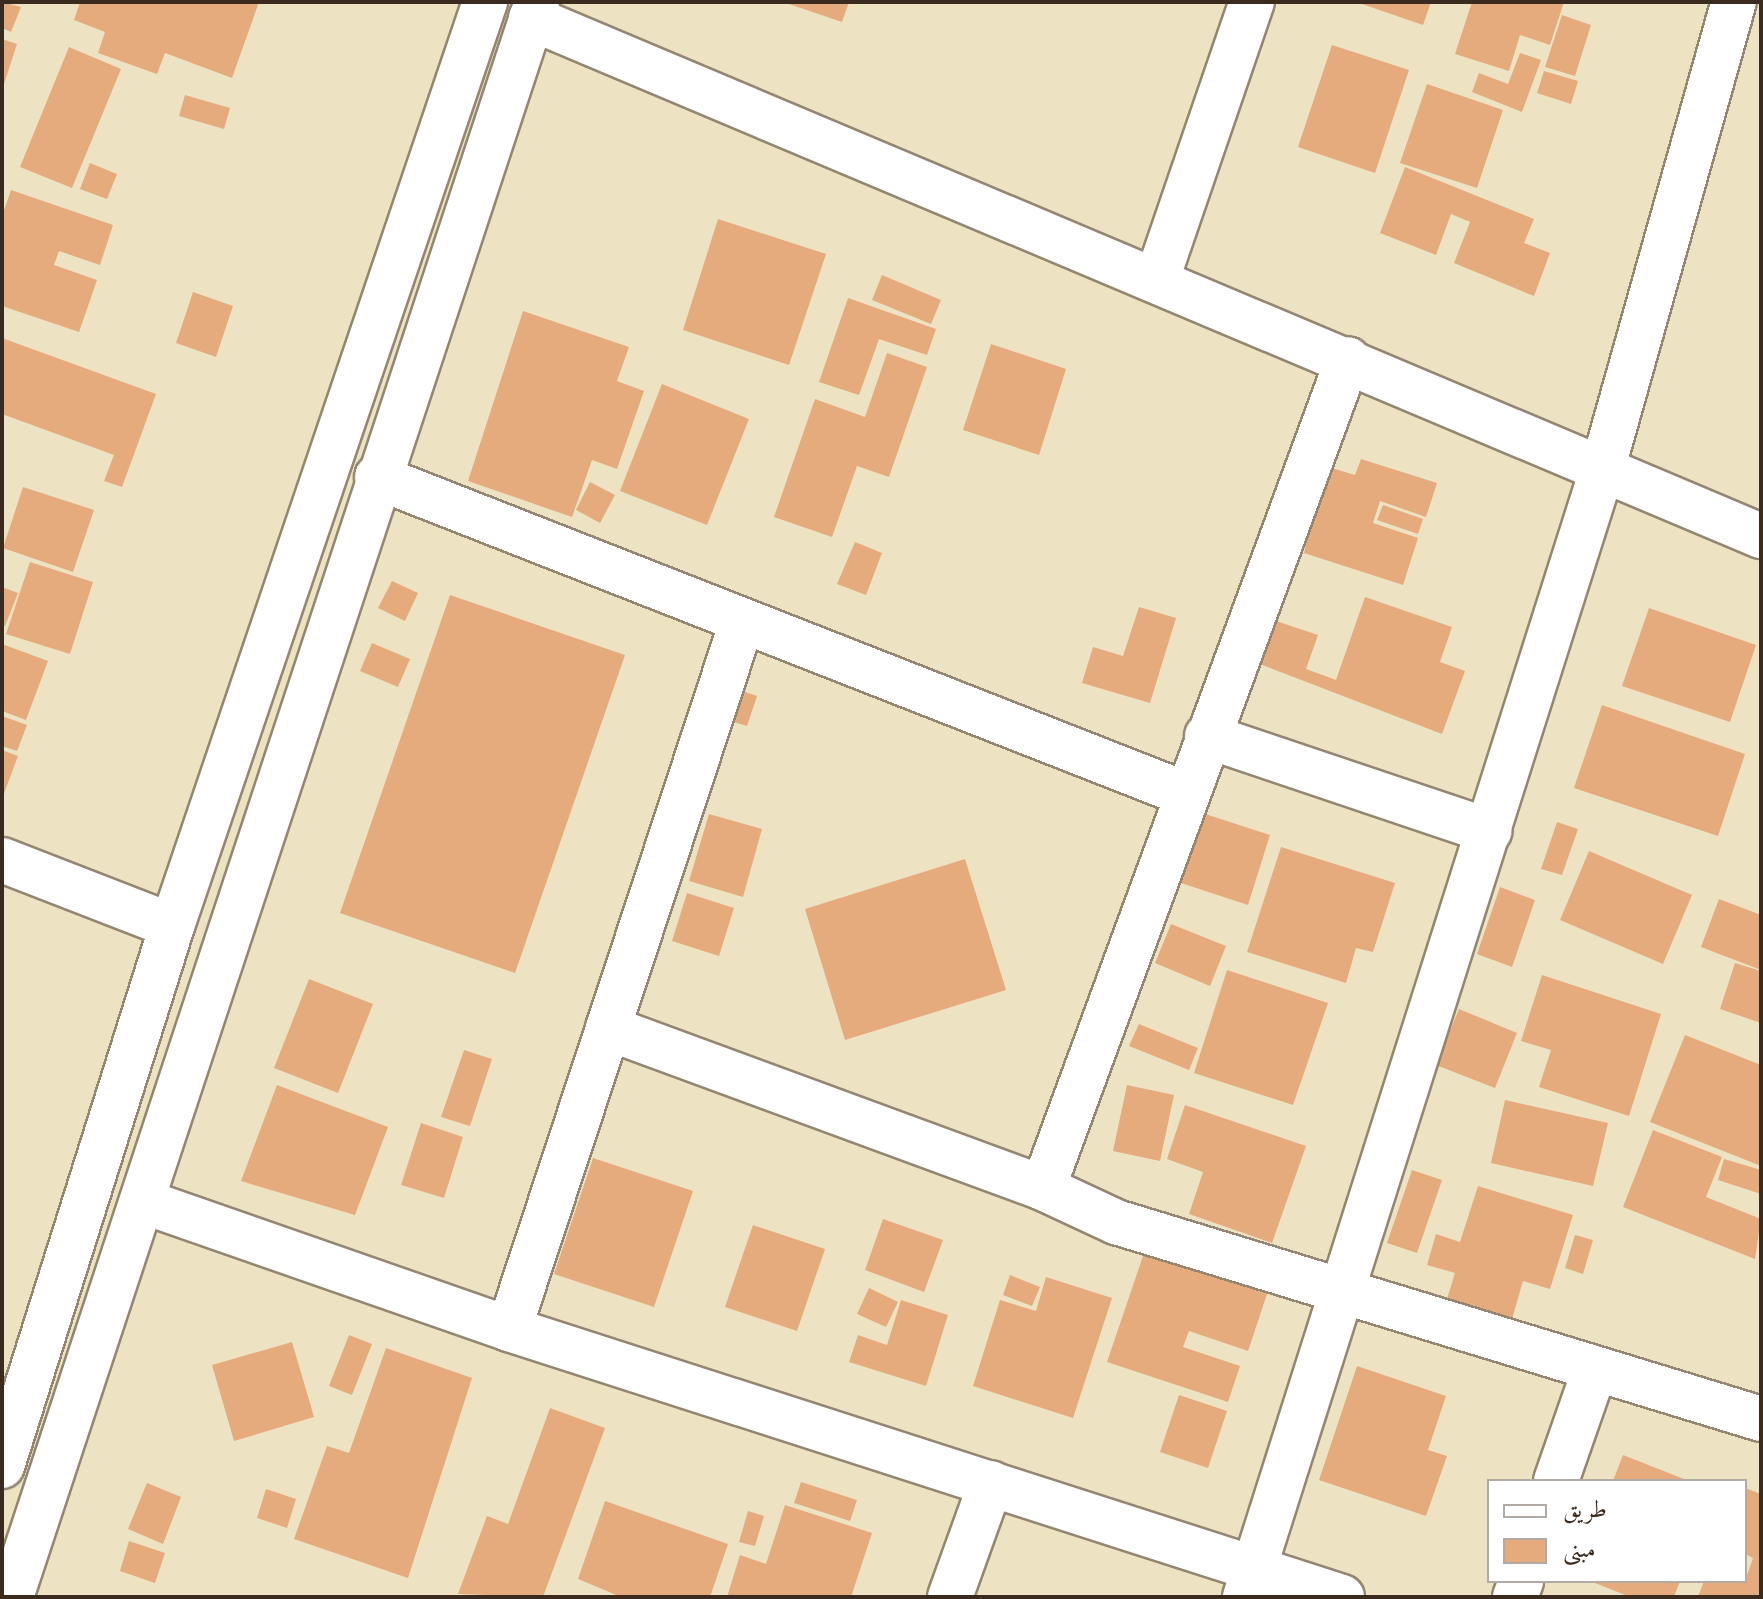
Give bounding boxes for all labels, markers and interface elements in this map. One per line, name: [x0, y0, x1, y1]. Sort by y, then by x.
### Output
legend: [1487, 1479, 1747, 1583]
text: طريق: [1563, 1494, 1607, 1528]
text: مبنى: [1563, 1534, 1596, 1568]

